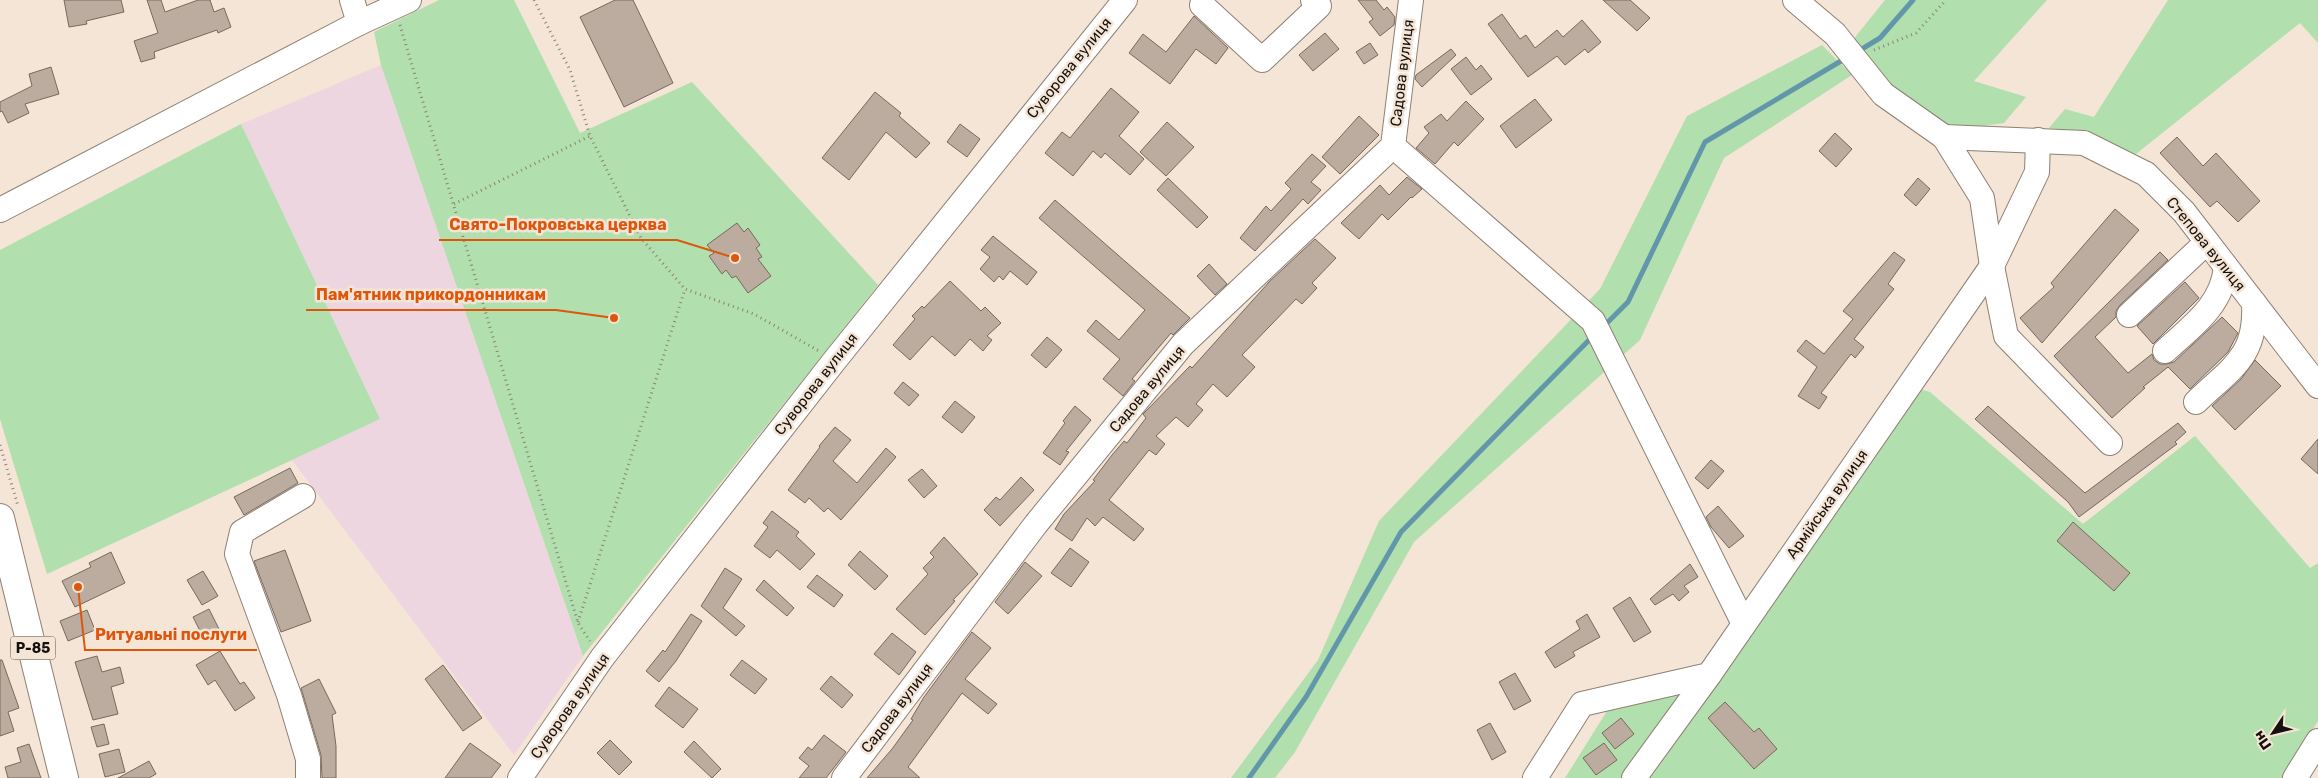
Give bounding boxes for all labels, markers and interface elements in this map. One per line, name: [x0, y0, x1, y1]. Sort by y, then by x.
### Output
street label: Суворова вулиця: [1023, 14, 1115, 122]
street label: Садова вулиця: [1387, 18, 1417, 128]
street label: Степова вулиця: [2163, 193, 2249, 295]
callout: Свято-Покровська церква: [439, 209, 677, 240]
text: Свято-Покровська церква: [449, 215, 667, 234]
callout: Пам'ятник прикордонникам: [306, 279, 556, 310]
text: Пам'ятник прикордонникам: [316, 285, 546, 304]
street label: Суворова вулиця: [771, 329, 861, 439]
street label: Садова вулиця: [1105, 342, 1189, 436]
street label: Армійська вулиця: [1783, 446, 1871, 562]
callout: Ритуальні послуги: [85, 619, 257, 650]
text: Ритуальні послуги: [95, 625, 247, 644]
road number: Р-85: [10, 636, 56, 660]
street label: Суворова вулиця: [527, 650, 613, 762]
street label: Садова вулиця: [857, 660, 937, 756]
north arrow: [2248, 708, 2298, 758]
text: Пн: [2250, 727, 2275, 753]

